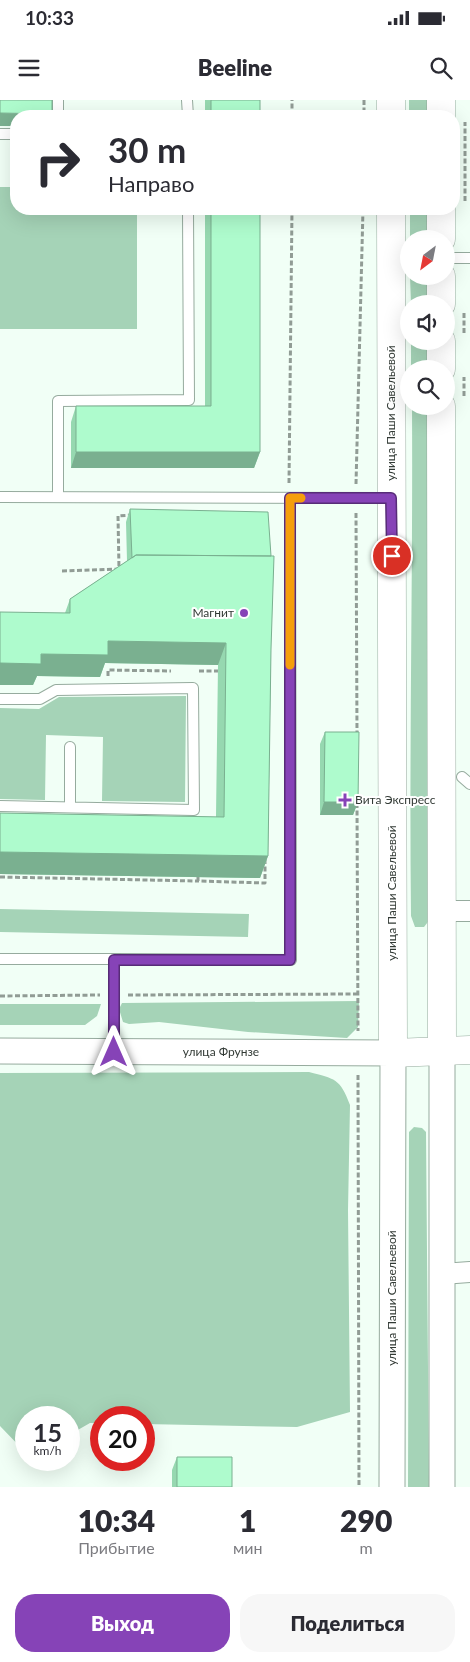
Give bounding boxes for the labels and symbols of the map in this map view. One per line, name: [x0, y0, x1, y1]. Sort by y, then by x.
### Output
north arrow: [400, 230, 455, 285]
street label: улица Паши Савельевой: [383, 345, 398, 481]
pin: [371, 535, 413, 577]
place label: Магнит: [192, 605, 234, 620]
marker: Магнит: [238, 607, 250, 619]
place label: Вита Экспресс: [355, 792, 436, 807]
marker: Вита Экспресс: [339, 794, 351, 806]
street label: улица Паши Савельевой: [384, 825, 399, 961]
position arrow: [87, 1025, 139, 1077]
street label: улица Фрунзе: [183, 1044, 259, 1059]
street label: улица Паши Савельевой: [384, 1230, 399, 1366]
speed limit sign: 20: [90, 1406, 155, 1471]

